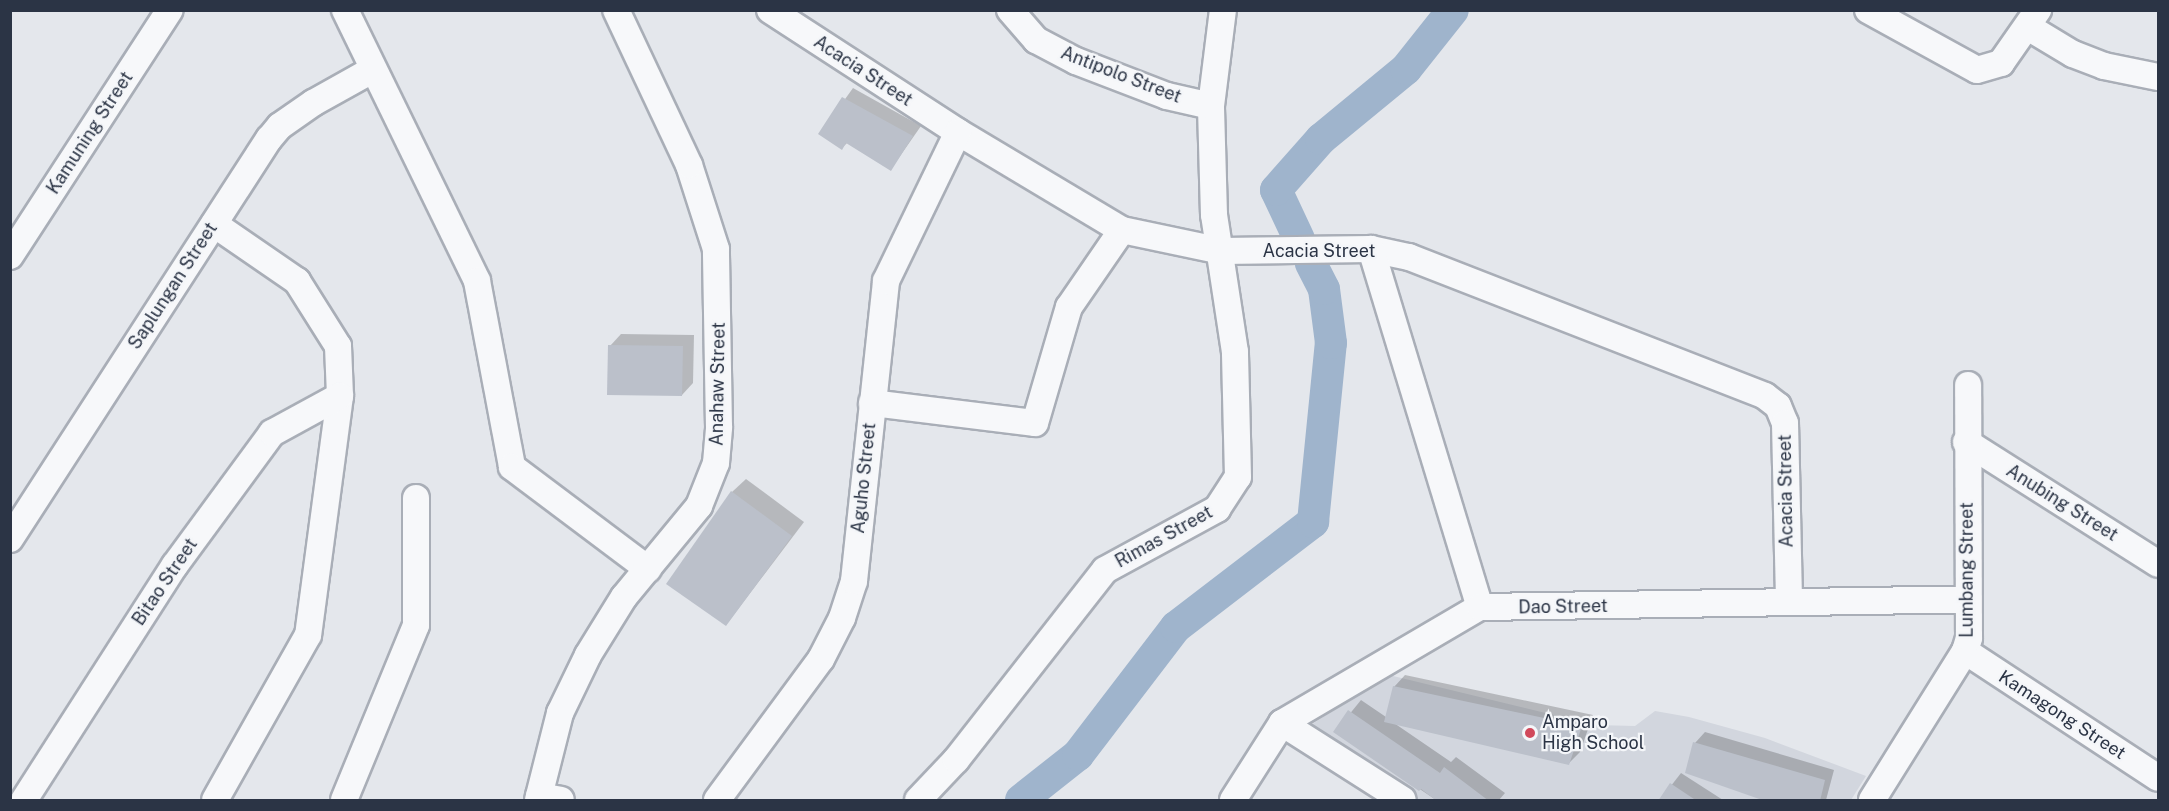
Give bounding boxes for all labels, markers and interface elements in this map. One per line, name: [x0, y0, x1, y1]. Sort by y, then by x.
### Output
street label: Acacia Street: [810, 31, 916, 111]
street label: Antipolo Street: [1058, 42, 1184, 108]
street label: Kamuning Street: [42, 68, 138, 198]
street label: Saplungan Street: [124, 218, 222, 354]
street label: Acacia Street: [1262, 240, 1376, 262]
street label: Anahaw Street: [706, 322, 730, 446]
street label: Aguho Street: [847, 421, 881, 535]
street label: Acacia Street: [1774, 434, 1798, 548]
street label: Anubing Street: [2002, 460, 2122, 546]
street label: Rimas Street: [1111, 501, 1217, 573]
street label: Lumbang Street: [1956, 502, 1978, 638]
street label: Bitao Street: [128, 534, 202, 630]
street label: Dao Street: [1518, 595, 1608, 619]
street label: Kamagong Street: [1994, 666, 2130, 764]
place label: Amparo High School: [1542, 712, 1644, 754]
marker: Amparo High School: [1523, 726, 1537, 740]

